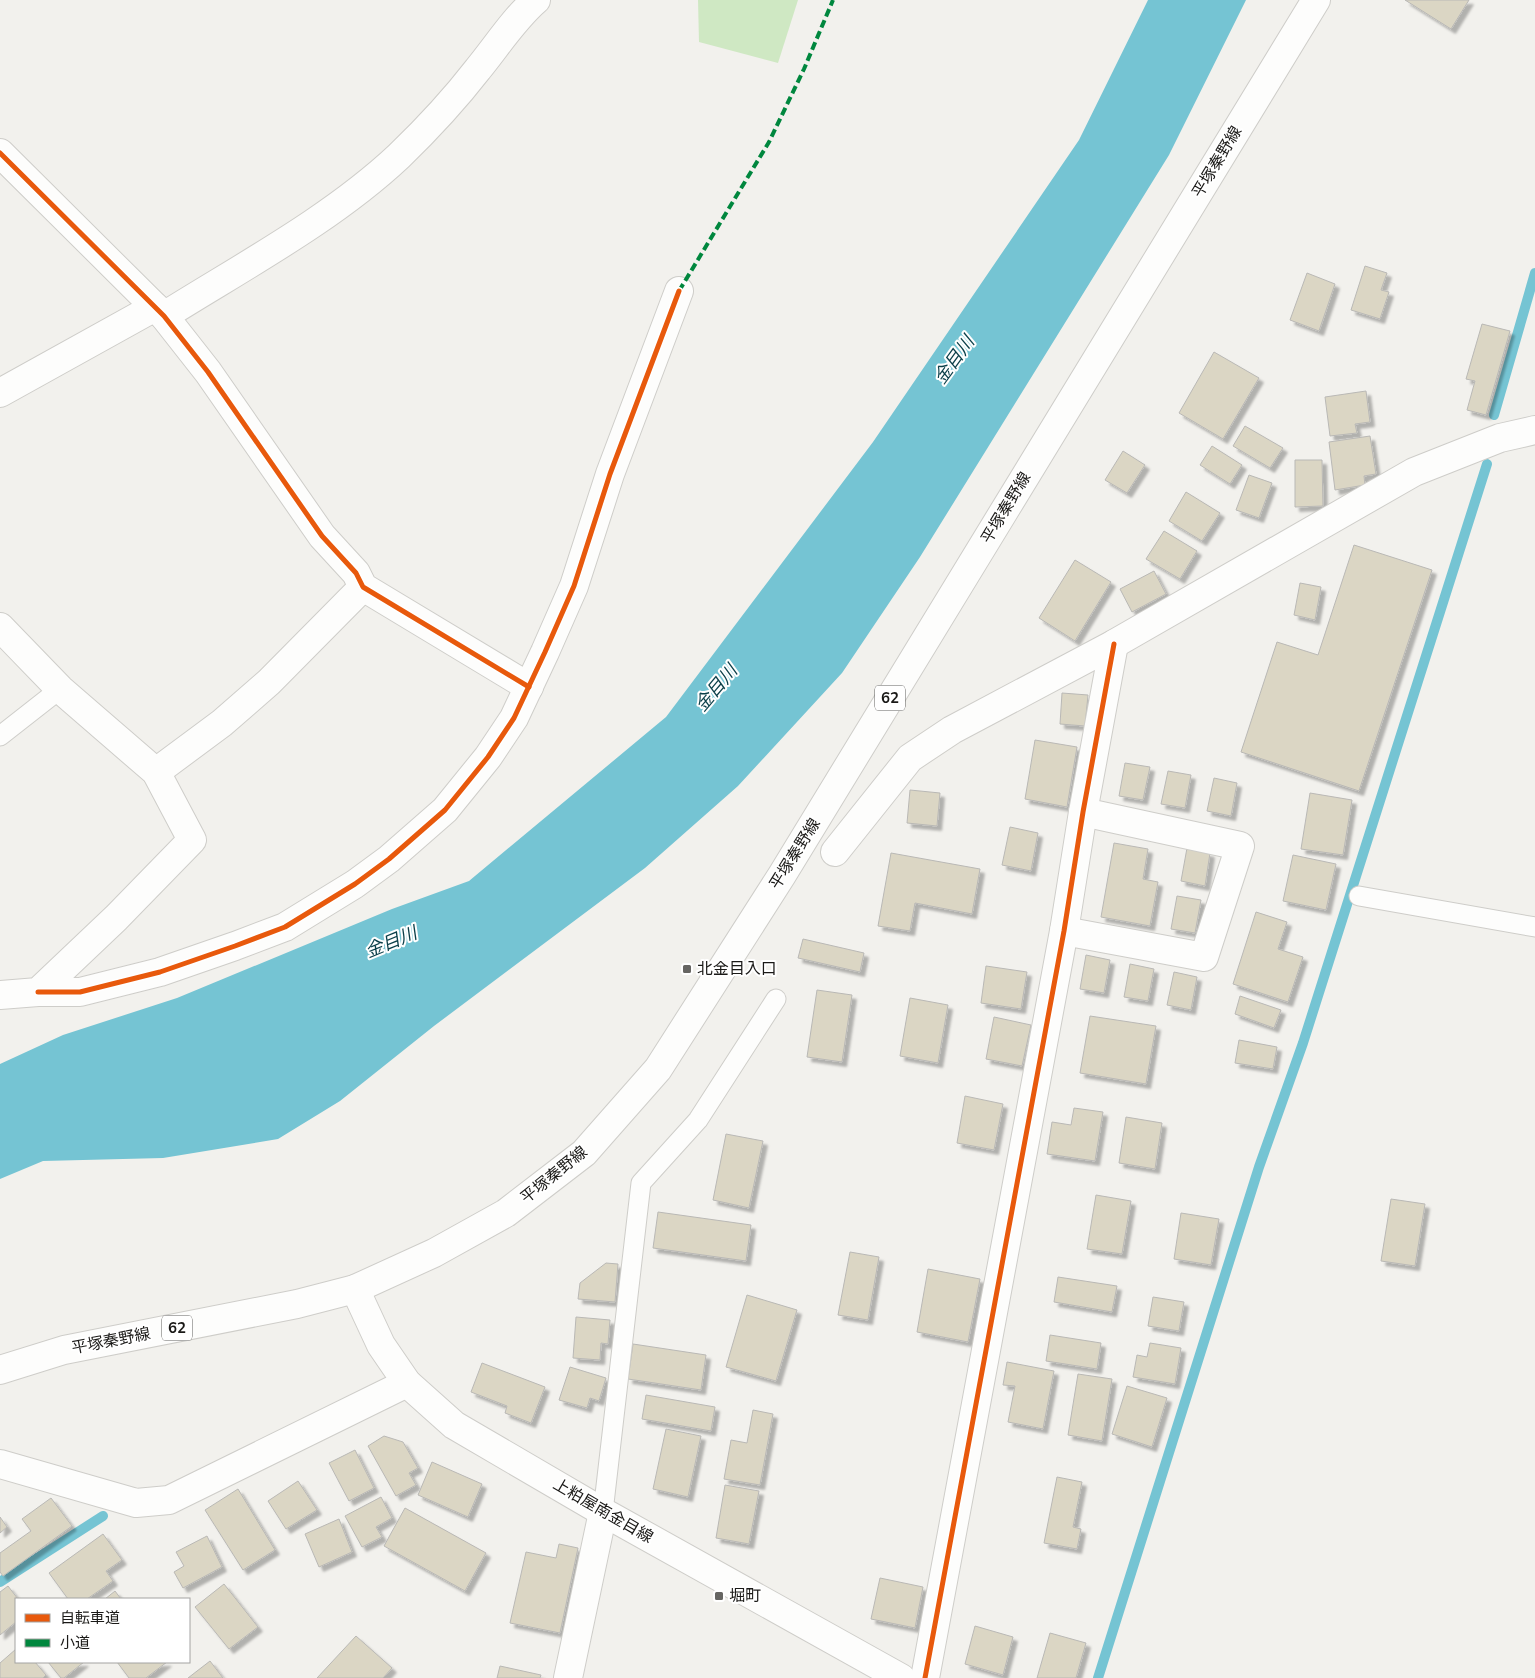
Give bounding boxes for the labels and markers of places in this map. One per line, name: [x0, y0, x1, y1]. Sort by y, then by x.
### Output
place label: 北金目入口: [697, 958, 777, 980]
marker: 北金目入口: [681, 963, 693, 975]
place label: 堀町: [729, 1585, 761, 1607]
marker: 堀町: [713, 1590, 725, 1602]

